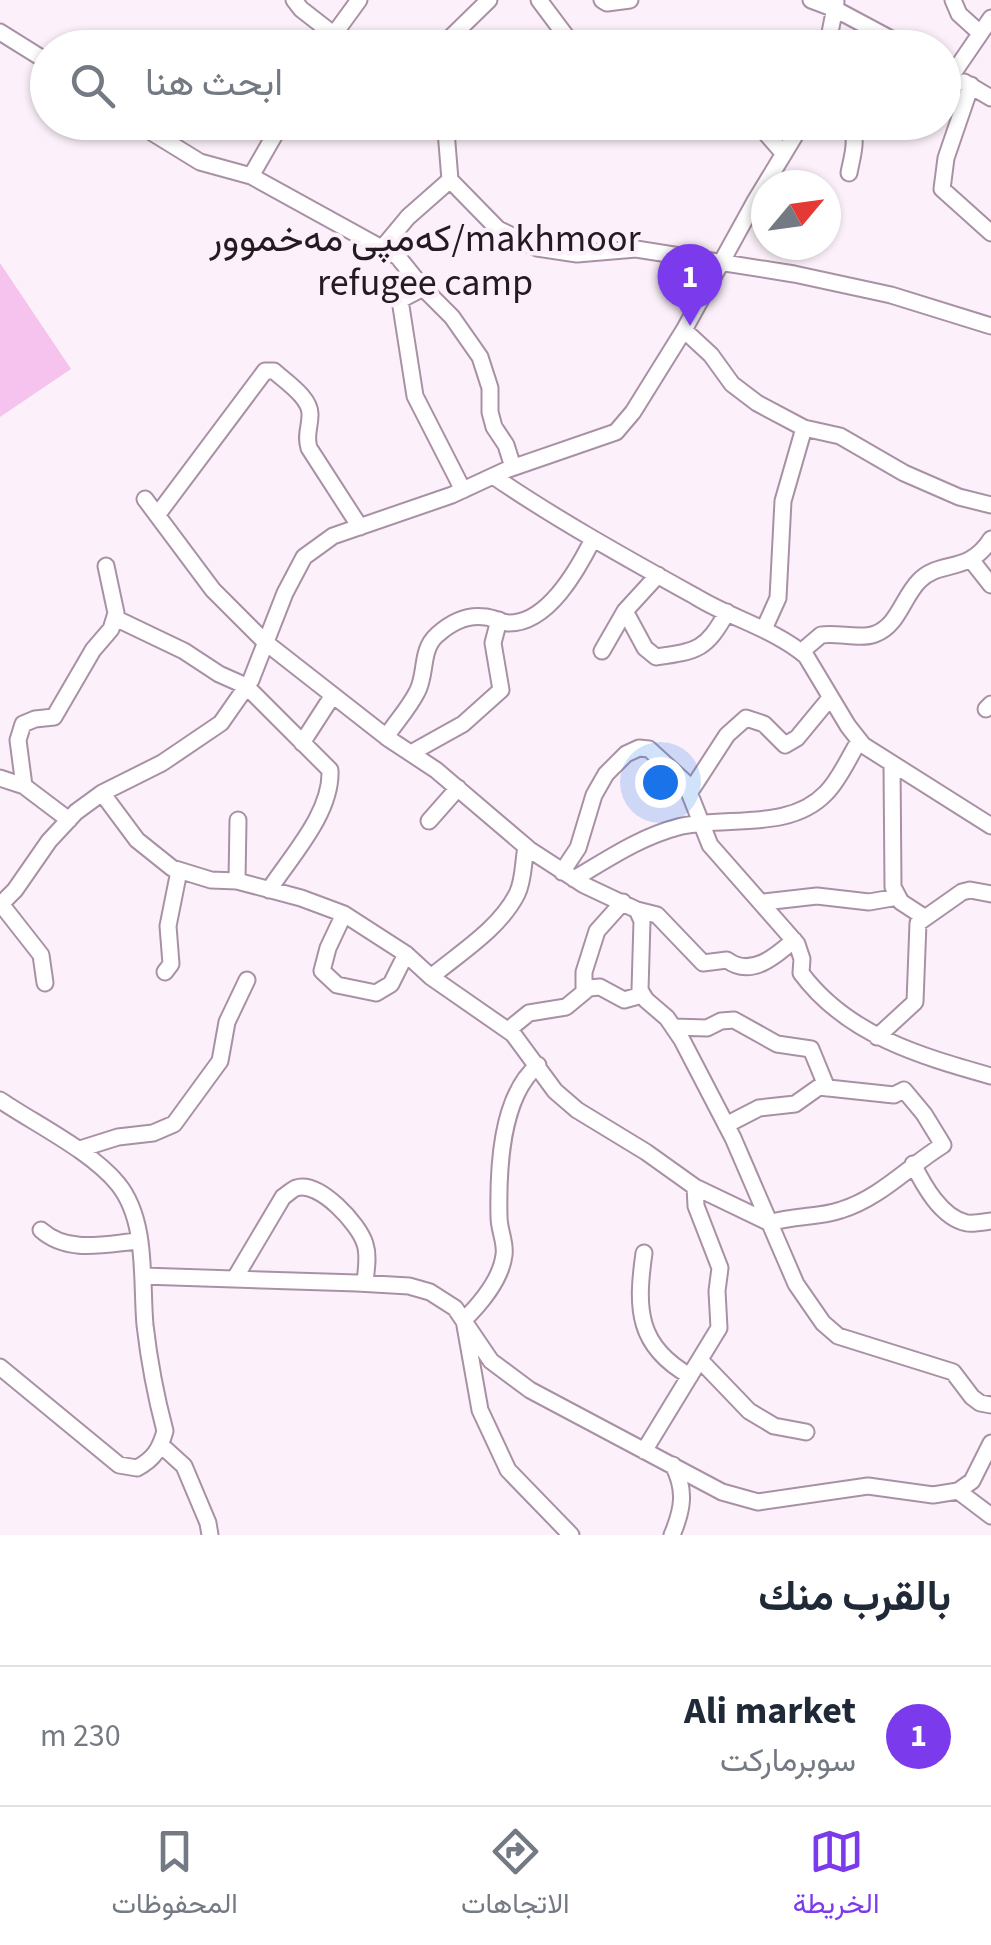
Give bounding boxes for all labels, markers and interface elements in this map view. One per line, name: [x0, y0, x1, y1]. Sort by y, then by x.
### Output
search box: [30, 30, 961, 140]
text: ابحث هنا: [145, 56, 283, 110]
icon: search: [65, 58, 120, 113]
north arrow: [751, 170, 841, 260]
district label: کەمپی مەخموور/makhmoor refugee camp: [208, 212, 642, 310]
pin: 1: [658, 244, 722, 326]
your location: [635, 757, 686, 808]
text: بالقرب منك: [758, 1567, 951, 1627]
text: Ali market: [684, 1684, 856, 1738]
text: 230 m: [40, 1713, 121, 1759]
text: 1: [910, 1713, 927, 1759]
text: سوبرماركت: [720, 1738, 856, 1784]
tab: المحفوظات: [112, 1824, 238, 1928]
tab: الاتجاهات: [461, 1824, 570, 1928]
tab: الخريطة: [793, 1824, 879, 1928]

